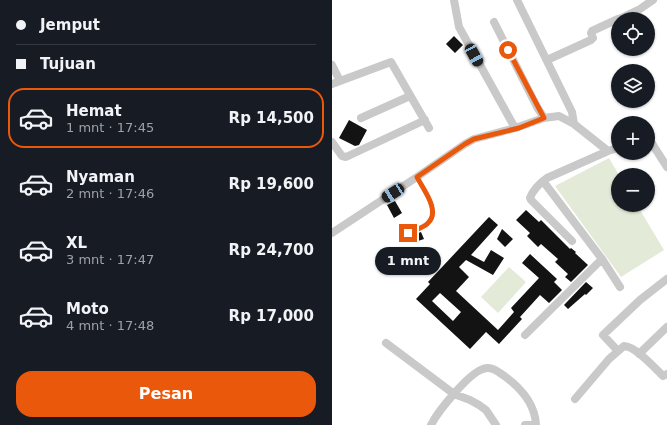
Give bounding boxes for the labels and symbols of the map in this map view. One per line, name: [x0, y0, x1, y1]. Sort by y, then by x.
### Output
route start: [499, 41, 517, 59]
car: [463, 42, 485, 68]
car: [380, 181, 406, 205]
route end: [399, 224, 417, 242]
callout: 1 mnt: [375, 247, 441, 275]

